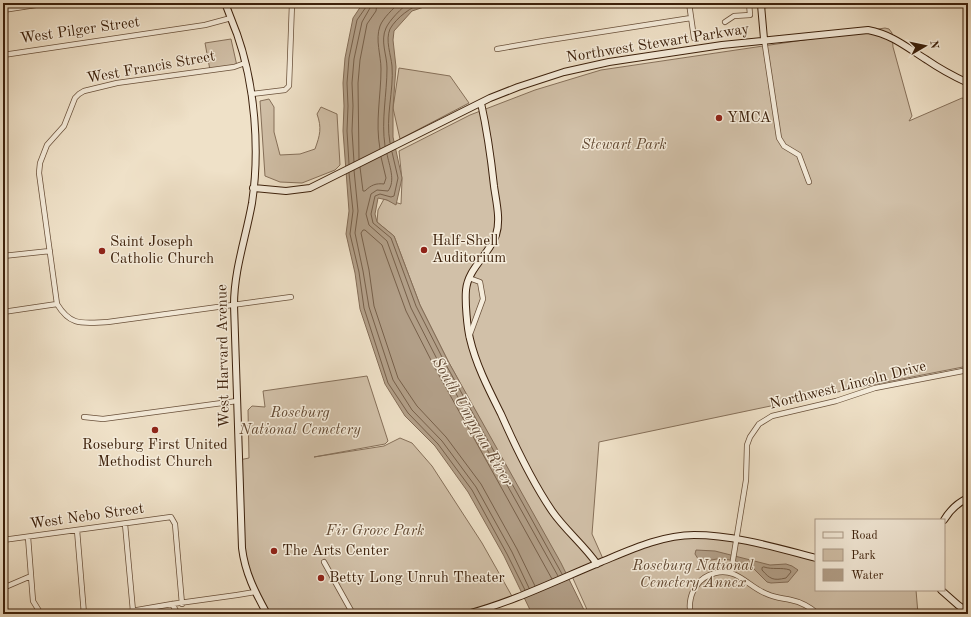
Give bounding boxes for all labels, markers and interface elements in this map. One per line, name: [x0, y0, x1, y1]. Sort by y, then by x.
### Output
street label: West Pilger Street: [19, 15, 141, 47]
street label: Northwest Stewart Parkway: [565, 22, 751, 66]
north arrow: [905, 26, 945, 66]
text: N: [927, 40, 940, 50]
street label: West Francis Street: [86, 49, 216, 87]
place label: YMCA: [727, 111, 772, 126]
marker: YMCA: [714, 113, 724, 123]
park label: Stewart Park: [581, 138, 667, 153]
place label: Half-Shell Auditorium: [432, 234, 506, 266]
place label: Saint Joseph Catholic Church: [110, 235, 214, 267]
marker: Half-Shell Auditorium: [419, 245, 429, 255]
marker: Saint Joseph Catholic Church: [97, 246, 107, 256]
street label: West Harvard Avenue: [215, 284, 233, 428]
water label: South Umpqua River: [429, 355, 516, 490]
street label: Northwest Lincoln Drive: [768, 359, 928, 413]
park label: Roseburg National Cemetery: [238, 406, 361, 438]
marker: Roseburg First United Methodist Church: [150, 425, 160, 435]
place label: Roseburg First United Methodist Church: [82, 438, 228, 470]
street label: West Nebo Street: [29, 502, 145, 532]
legend: [815, 519, 945, 591]
park label: Fir Grove Park: [325, 524, 424, 539]
text: Road: [851, 530, 878, 542]
place label: The Arts Center: [282, 544, 389, 559]
marker: The Arts Center: [269, 546, 279, 556]
text: Park: [851, 550, 876, 562]
park label: Roseburg National Cemetery Annex: [631, 559, 754, 591]
text: Water: [851, 570, 884, 582]
place label: Betty Long Unruh Theater: [329, 571, 505, 586]
marker: Betty Long Unruh Theater: [316, 573, 326, 583]

